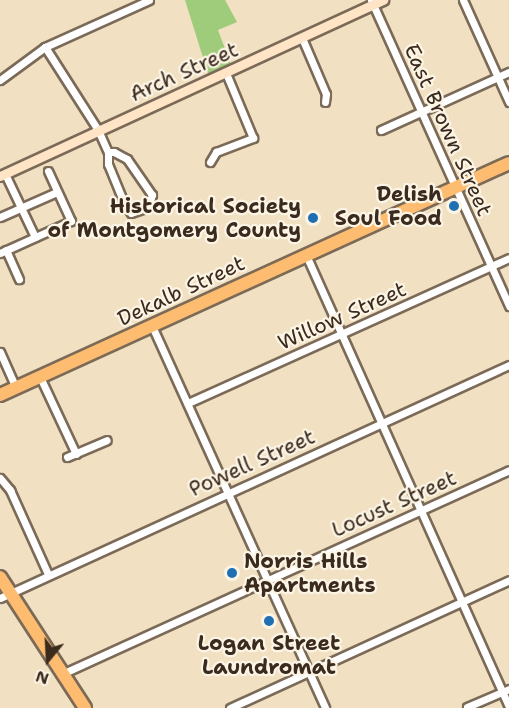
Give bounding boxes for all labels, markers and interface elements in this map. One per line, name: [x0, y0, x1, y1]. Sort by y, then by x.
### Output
street label: Arch Street: [126, 37, 242, 107]
street label: East Brown Street: [399, 40, 497, 220]
place label: Delish Soul Food: [335, 181, 442, 231]
place label: Historical Society of Montgomery County: [47, 193, 301, 243]
marker: Delish Soul Food: [447, 199, 461, 213]
marker: Historical Society of Montgomery County: [306, 211, 320, 225]
street label: Dekalb Street: [113, 251, 249, 331]
street label: Willow Street: [274, 276, 410, 356]
street label: Powell Street: [185, 424, 319, 502]
street label: Locust Street: [328, 465, 460, 543]
place label: Norris Hills Apartments: [244, 548, 375, 598]
marker: Norris Hills Apartments: [225, 566, 239, 580]
marker: Logan Street Laundromat: [262, 614, 276, 628]
north arrow: [18, 630, 78, 690]
place label: Logan Street Laundromat: [198, 630, 340, 680]
text: N: [33, 666, 52, 690]

